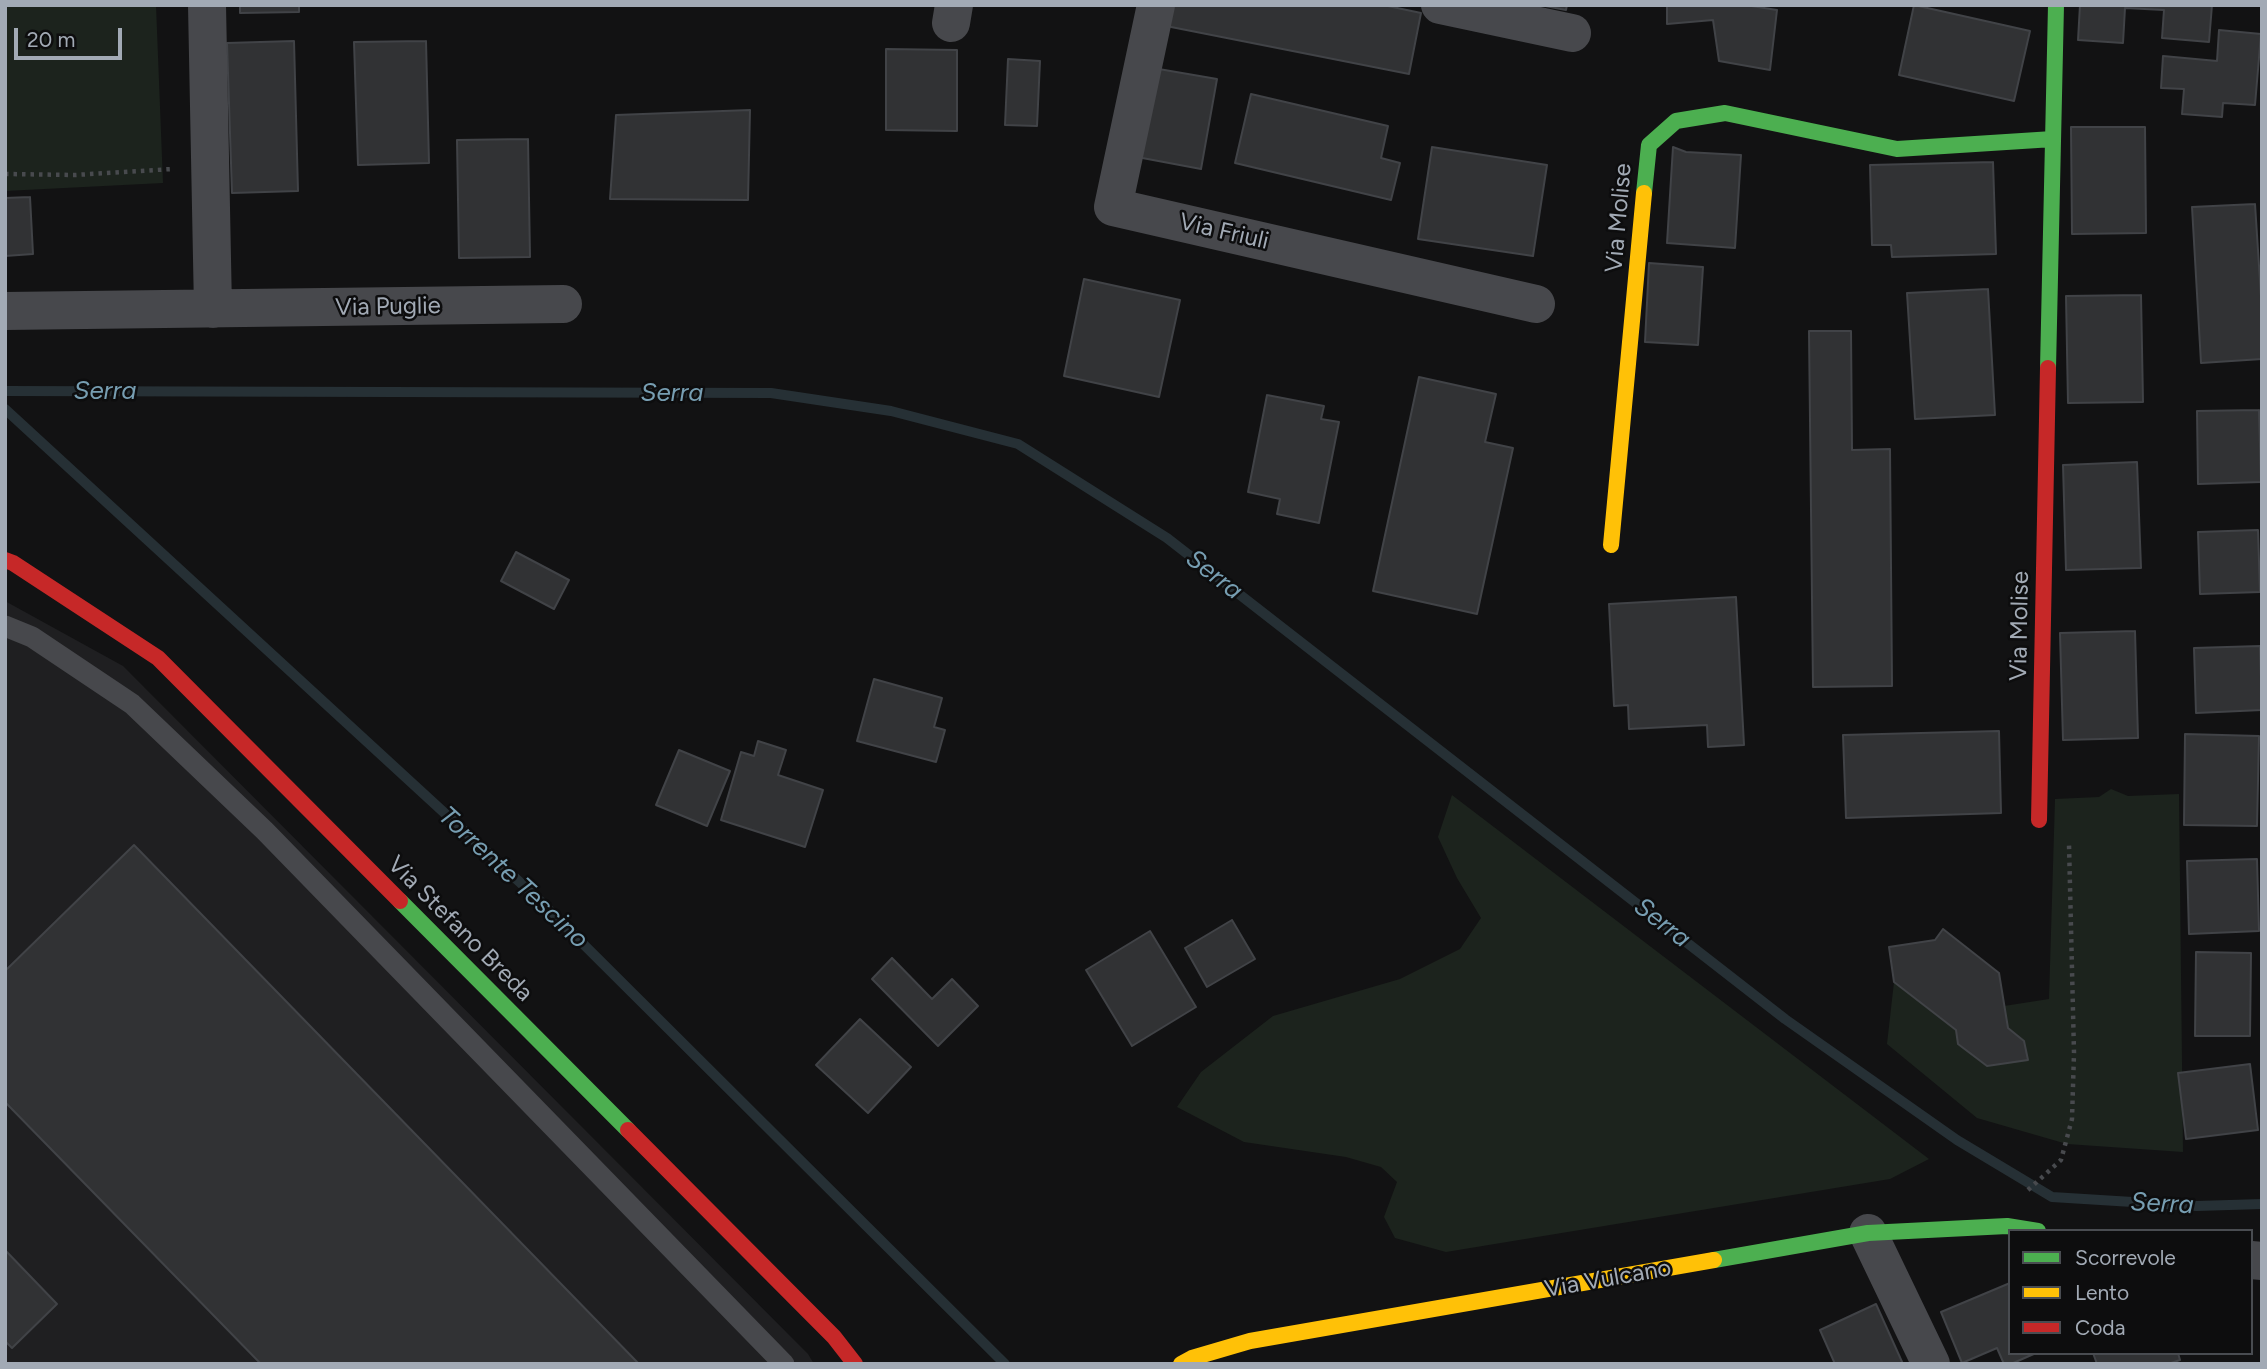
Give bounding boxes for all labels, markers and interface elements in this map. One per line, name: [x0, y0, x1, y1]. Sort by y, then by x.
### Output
scale bar: [18, 14, 126, 58]
text: 20 m: [27, 27, 75, 52]
street label: Via Molise: [1600, 162, 1638, 274]
street label: Via Friuli: [1176, 208, 1272, 256]
street label: Via Puglie: [335, 292, 441, 322]
water label: Serra: [73, 375, 137, 407]
water label: Serra: [640, 377, 704, 409]
water label: Serra: [1180, 543, 1248, 607]
street label: Via Molise: [2005, 571, 2035, 681]
water label: Torrente Tescino: [431, 800, 595, 956]
street label: Via Stefano Breda: [381, 850, 539, 1008]
water label: Serra: [1628, 891, 1696, 955]
water label: Serra: [2130, 1187, 2194, 1221]
legend: [2008, 1229, 2253, 1355]
text: Scorrevole: [2075, 1245, 2176, 1270]
street label: Via Vulcano: [1542, 1254, 1674, 1304]
text: Lento: [2075, 1280, 2129, 1305]
text: Coda: [2075, 1315, 2125, 1340]

